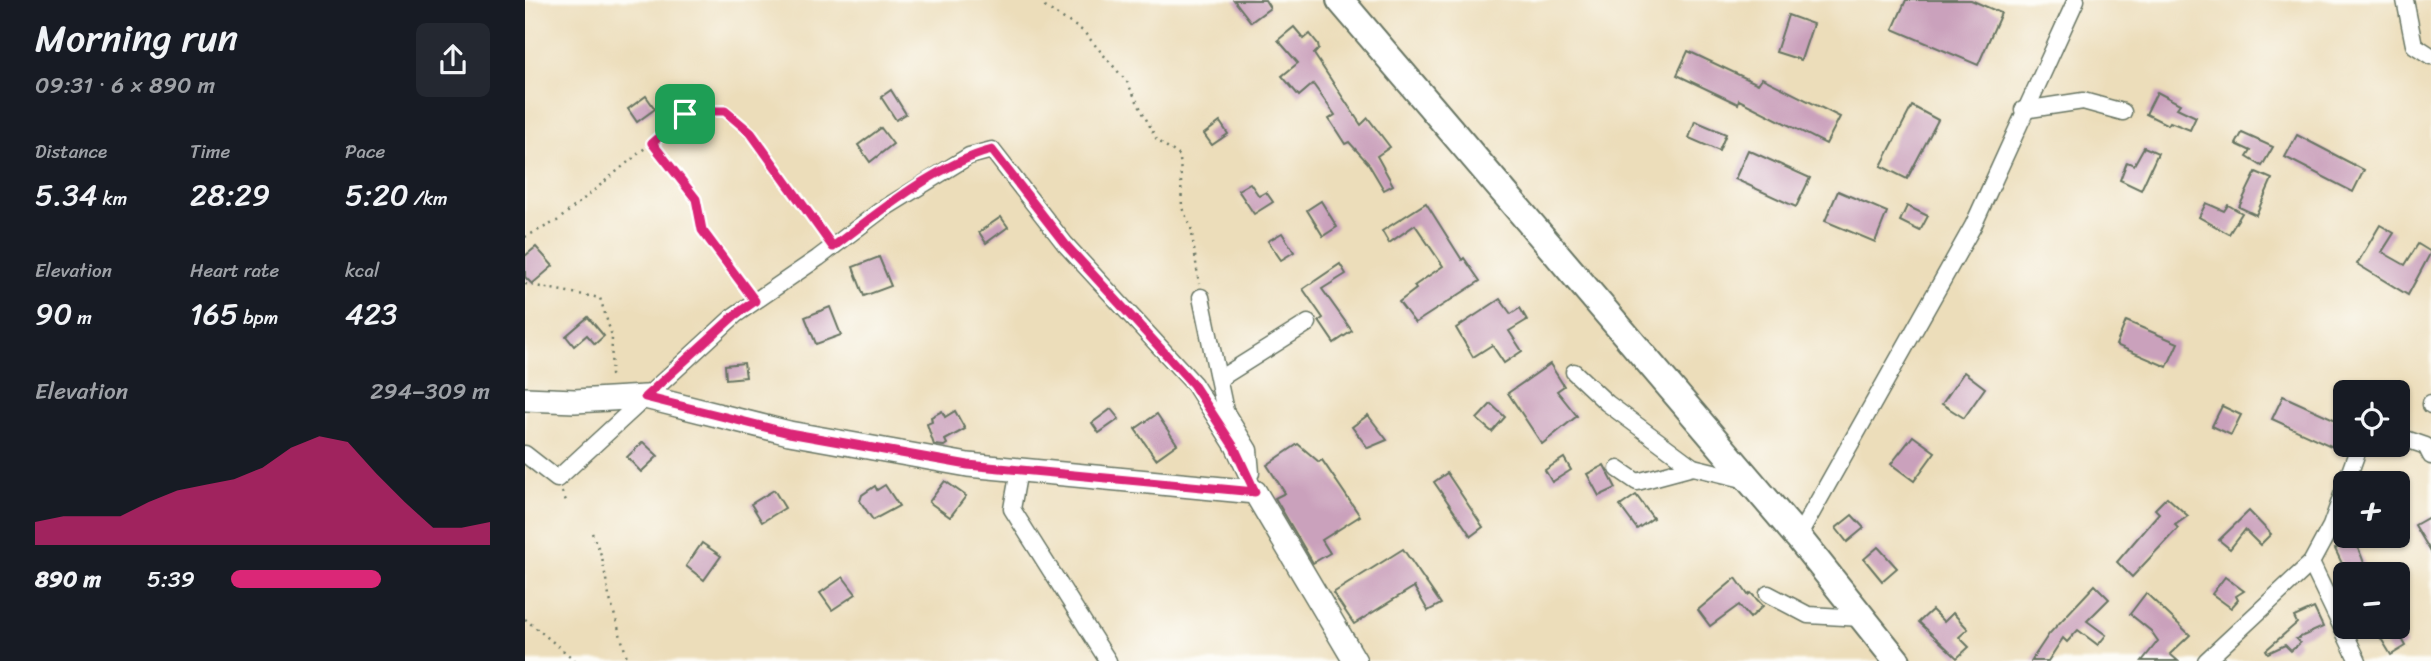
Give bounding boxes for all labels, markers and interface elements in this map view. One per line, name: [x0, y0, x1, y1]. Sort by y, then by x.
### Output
text: Morning run: [35, 5, 238, 72]
button: share: [416, 23, 490, 97]
text: 09:31 · 6 × 890 m: [35, 65, 215, 106]
pin: [655, 84, 715, 144]
icon: arrive: [666, 95, 704, 133]
text: Distance: [35, 135, 107, 168]
text: Time: [190, 135, 230, 168]
text: Pace: [345, 135, 385, 168]
text: 5.34: [35, 168, 98, 222]
text: 28:29: [190, 168, 270, 222]
text: 5:20: [345, 168, 409, 222]
text: km: [98, 182, 127, 215]
text: /km: [409, 182, 448, 215]
text: Elevation: [35, 254, 112, 287]
text: Heart rate: [190, 254, 279, 287]
text: kcal: [345, 254, 380, 287]
text: 90: [35, 287, 72, 341]
text: 165: [190, 287, 238, 341]
text: 423: [345, 287, 398, 341]
text: m: [72, 301, 92, 334]
text: bpm: [238, 301, 278, 334]
text: Elevation: [35, 371, 128, 412]
text: 294–309 m: [370, 371, 490, 412]
map controls: [2333, 380, 2410, 639]
button: locate: [2333, 380, 2410, 457]
button: +: [2333, 471, 2410, 548]
text: 890 m: [35, 559, 101, 600]
text: 5:39: [147, 559, 195, 600]
button: −: [2333, 562, 2410, 639]

